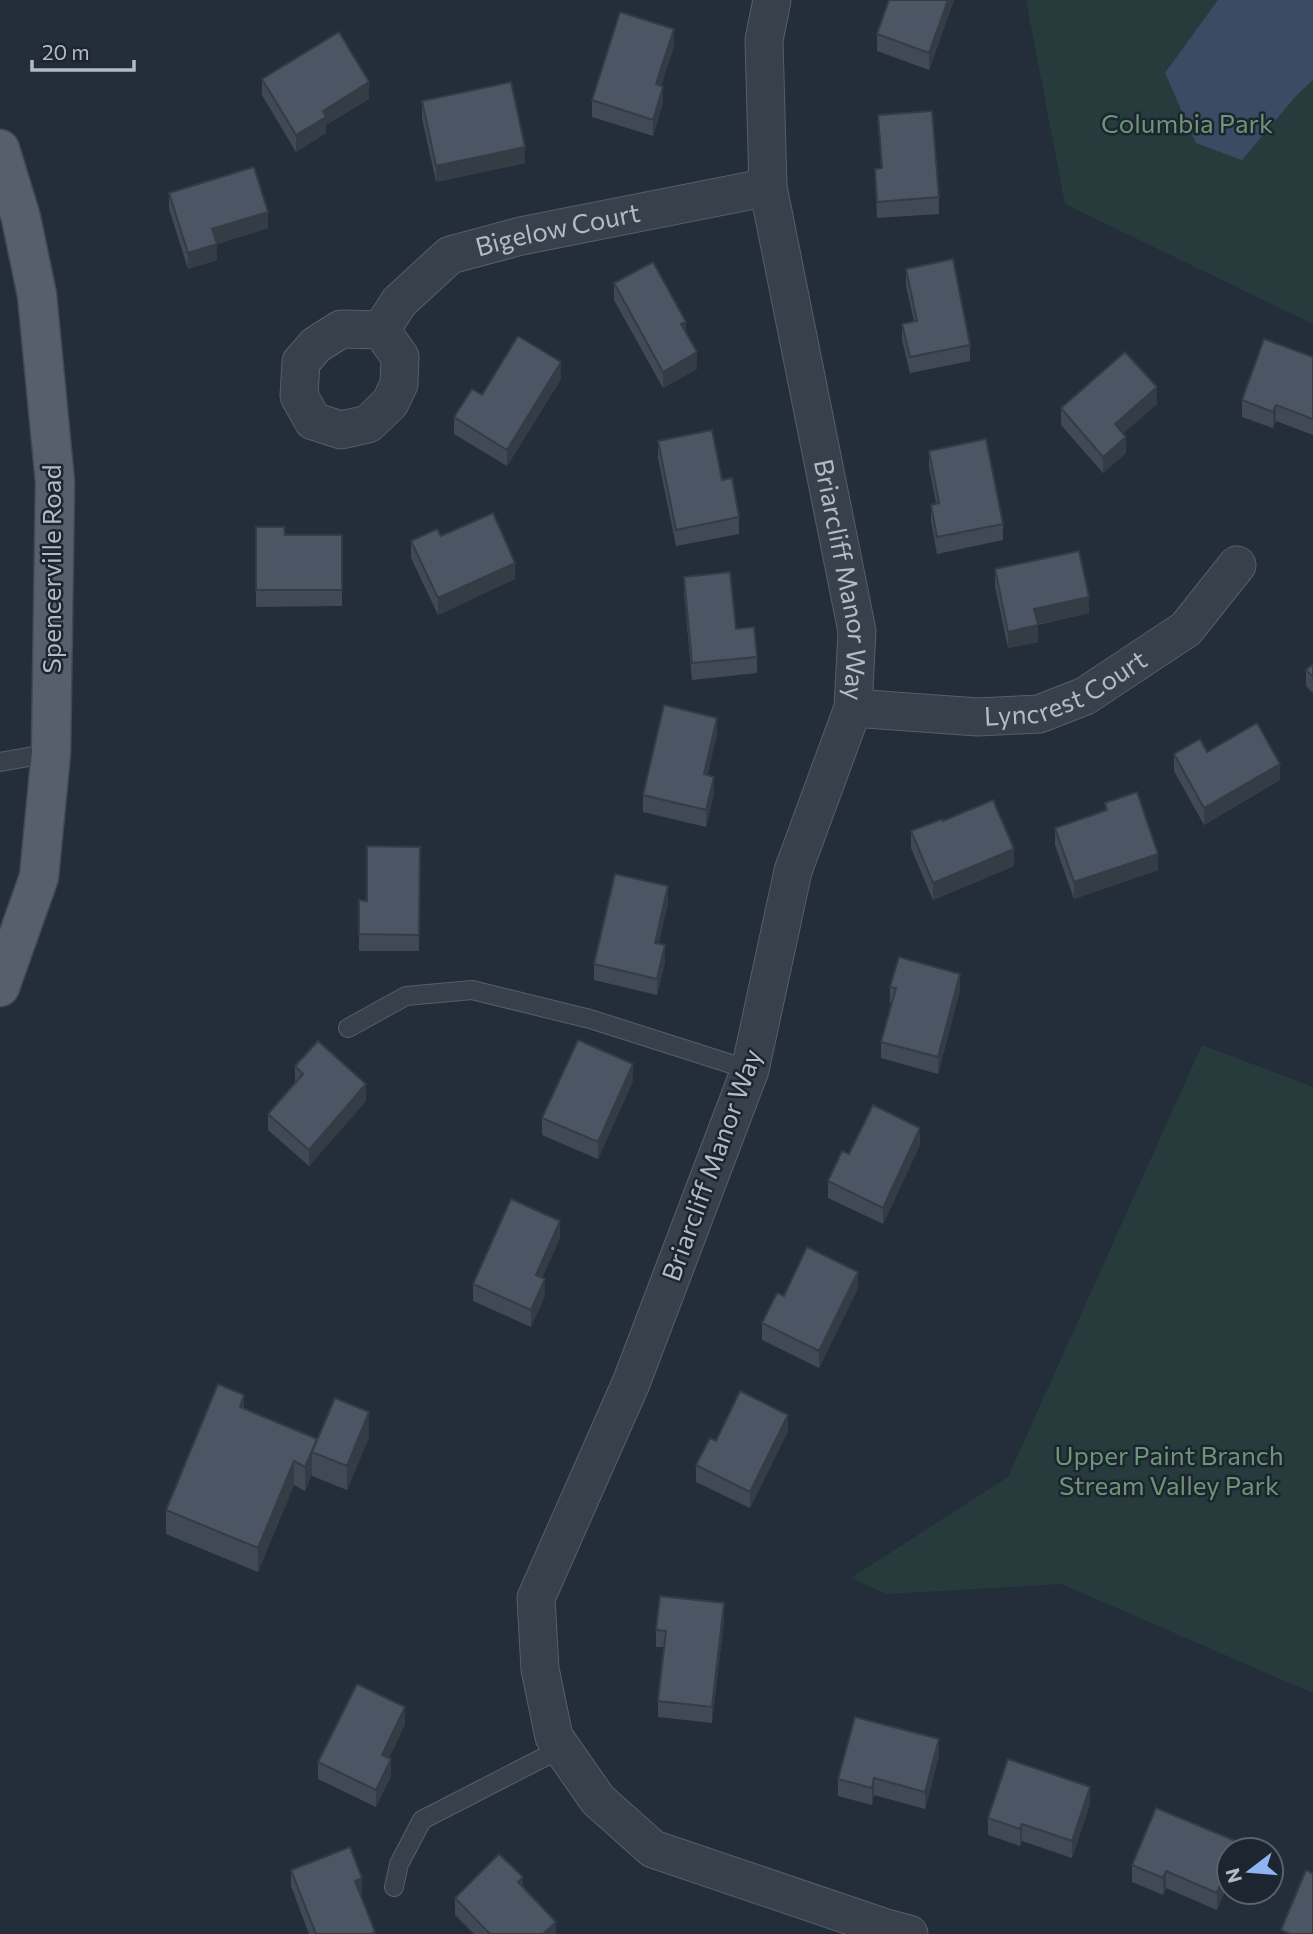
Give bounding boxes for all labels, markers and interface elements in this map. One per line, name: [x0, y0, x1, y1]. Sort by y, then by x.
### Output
scale bar: [32, 28, 133, 72]
text: 20 m: [42, 39, 90, 64]
park label: Columbia Park: [1101, 107, 1273, 138]
street label: Bigelow Court: [472, 196, 642, 262]
street label: Briarcliff Manor Way: [809, 456, 874, 701]
street label: Spencerville Road: [35, 465, 66, 673]
street label: Lyncrest Court: [983, 643, 1152, 731]
street label: Briarcliff Manor Way: [654, 1044, 767, 1285]
park label: Upper Paint Branch Stream Valley Park: [1054, 1439, 1284, 1500]
north arrow: [1215, 1836, 1285, 1906]
text: N: [1220, 1866, 1246, 1886]

